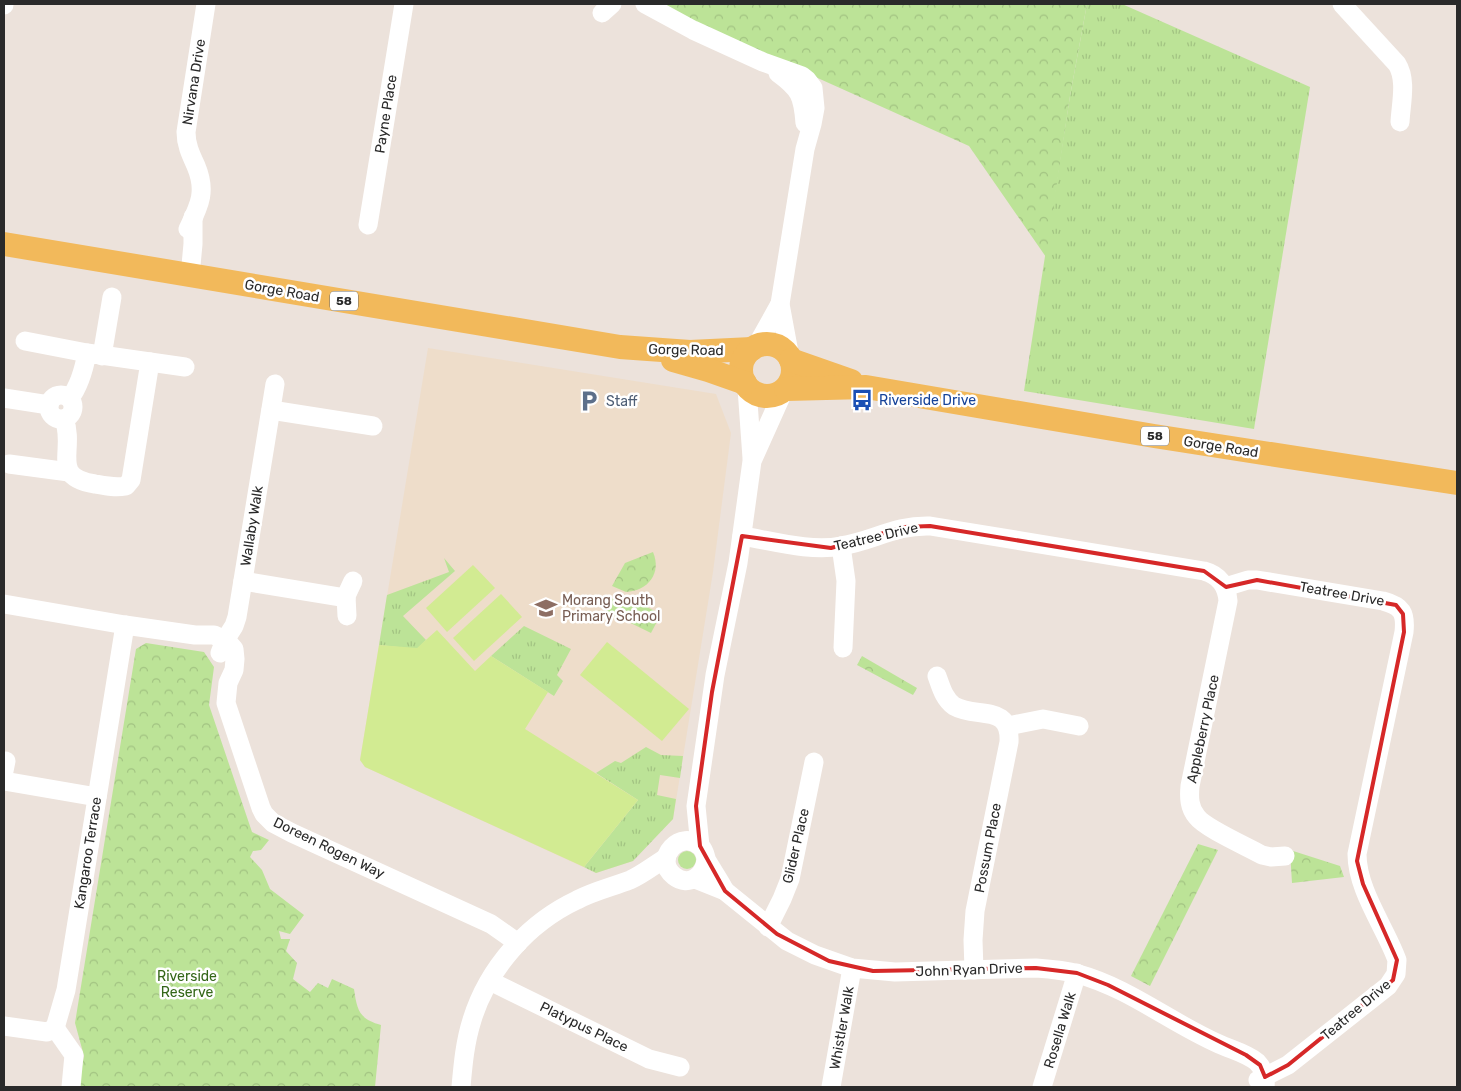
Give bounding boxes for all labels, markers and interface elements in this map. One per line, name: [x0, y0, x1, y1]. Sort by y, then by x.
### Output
street label: Nirvana Drive: [179, 38, 209, 126]
street label: Payne Place: [371, 73, 401, 155]
street label: Gorge Road: [243, 276, 321, 306]
road number: 58: [330, 292, 358, 310]
street label: Gorge Road: [648, 341, 724, 359]
bus stop icon: Riverside Drive: [849, 387, 875, 413]
parking icon: Staff: [576, 388, 602, 414]
place label: Riverside Drive: [879, 392, 976, 409]
place label: Staff: [606, 393, 638, 410]
road number: 58: [1141, 426, 1169, 446]
street label: Gorge Road: [1182, 433, 1260, 461]
street label: Wallaby Walk: [237, 484, 267, 567]
street label: Teatree Drive: [832, 519, 920, 555]
street label: Teatree Drive: [1298, 578, 1386, 610]
place label: Morang South Primary School: [562, 592, 660, 625]
school or university icon: Morang South Primary School: [533, 595, 559, 621]
street label: Appleberry Place: [1183, 673, 1223, 785]
street label: Kangaroo Terrace: [71, 796, 105, 910]
street label: Possum Place: [971, 801, 1005, 894]
street label: Glider Place: [779, 807, 813, 885]
street label: Doreen Rogen Way: [271, 814, 388, 882]
street label: John Ryan Drive: [915, 960, 1023, 980]
park label: Riverside Reserve: [157, 968, 217, 1001]
street label: Teatree Drive: [1318, 976, 1394, 1044]
street label: Whistler Walk: [826, 984, 858, 1071]
street label: Rosella Walk: [1040, 989, 1080, 1070]
street label: Platypus Place: [537, 998, 631, 1056]

